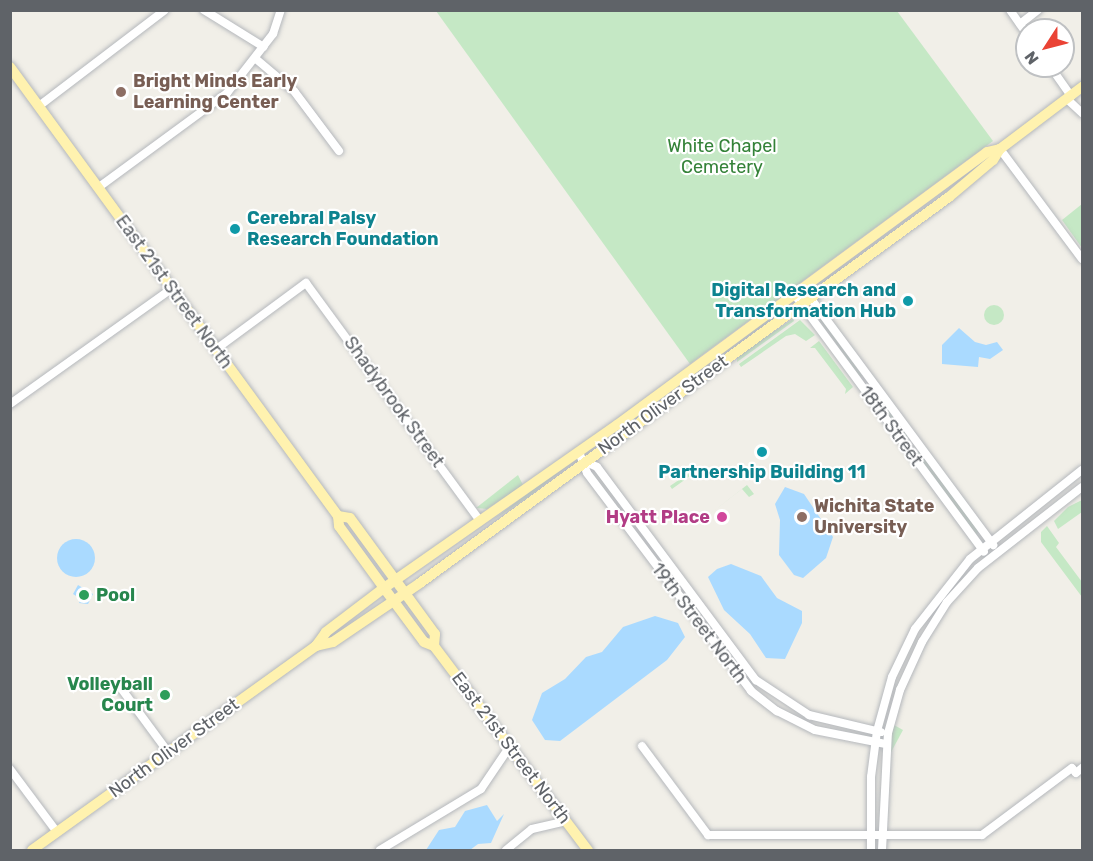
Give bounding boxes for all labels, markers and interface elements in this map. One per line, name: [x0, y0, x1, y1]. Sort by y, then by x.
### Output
north arrow: [1015, 18, 1075, 78]
text: N: [1021, 47, 1043, 68]
place label: Bright Minds Early Learning Center: [133, 71, 297, 113]
marker: Bright Minds Early Learning Center: [114, 85, 128, 99]
park label: White Chapel Cemetery: [667, 136, 777, 178]
place label: Cerebral Palsy Research Foundation: [247, 208, 439, 250]
street label: East 21st Street North: [111, 211, 237, 373]
marker: Cerebral Palsy Research Foundation: [228, 222, 242, 236]
place label: Digital Research and Transformation Hub: [711, 280, 896, 322]
marker: Digital Research and Transformation Hub: [901, 294, 915, 308]
street label: Shadybrook Street: [339, 332, 449, 472]
street label: North Oliver Street: [594, 350, 732, 460]
street label: 18th Street: [855, 382, 927, 470]
marker: Partnership Building 11: [755, 445, 769, 459]
place label: Partnership Building 11: [658, 461, 866, 483]
place label: Wichita State University: [814, 496, 934, 538]
place label: Hyatt Place: [606, 506, 710, 528]
marker: Hyatt Place: [715, 510, 729, 524]
marker: Wichita State University: [795, 510, 809, 524]
street label: 19th Street North: [647, 559, 751, 687]
place label: Pool: [96, 584, 135, 606]
marker: Pool: [77, 588, 91, 602]
street label: East 21st Street North: [447, 668, 575, 828]
place label: Volleyball Court: [67, 674, 153, 716]
marker: Volleyball Court: [158, 688, 172, 702]
street label: North Oliver Street: [105, 693, 243, 803]

